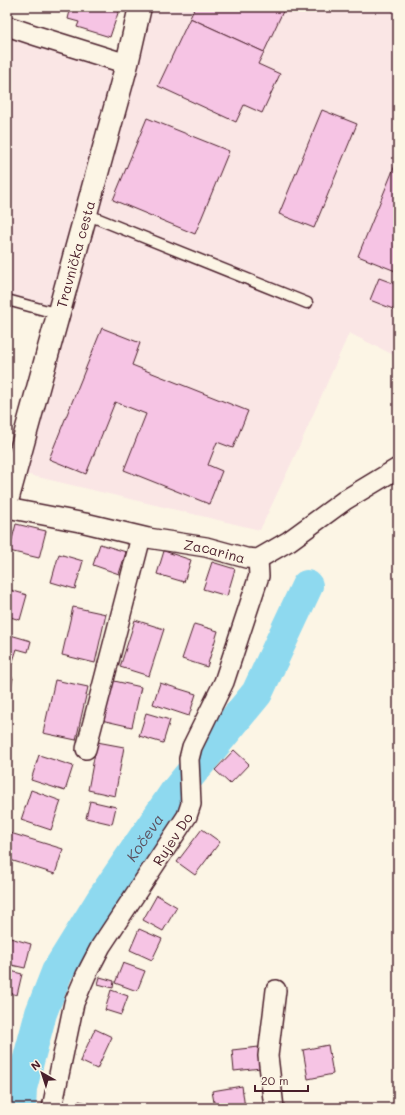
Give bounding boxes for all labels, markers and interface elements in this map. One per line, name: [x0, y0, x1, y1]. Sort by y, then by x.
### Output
street label: Travnička cesta: [51, 198, 99, 310]
street label: Zacarina: [182, 534, 248, 567]
street label: Rujev Do: [148, 809, 196, 869]
water label: Kočeva: [121, 810, 168, 865]
north arrow: [22, 1053, 62, 1093]
text: N: [27, 1056, 43, 1073]
scale bar: [255, 1067, 308, 1093]
text: 20 m: [261, 1072, 289, 1088]

